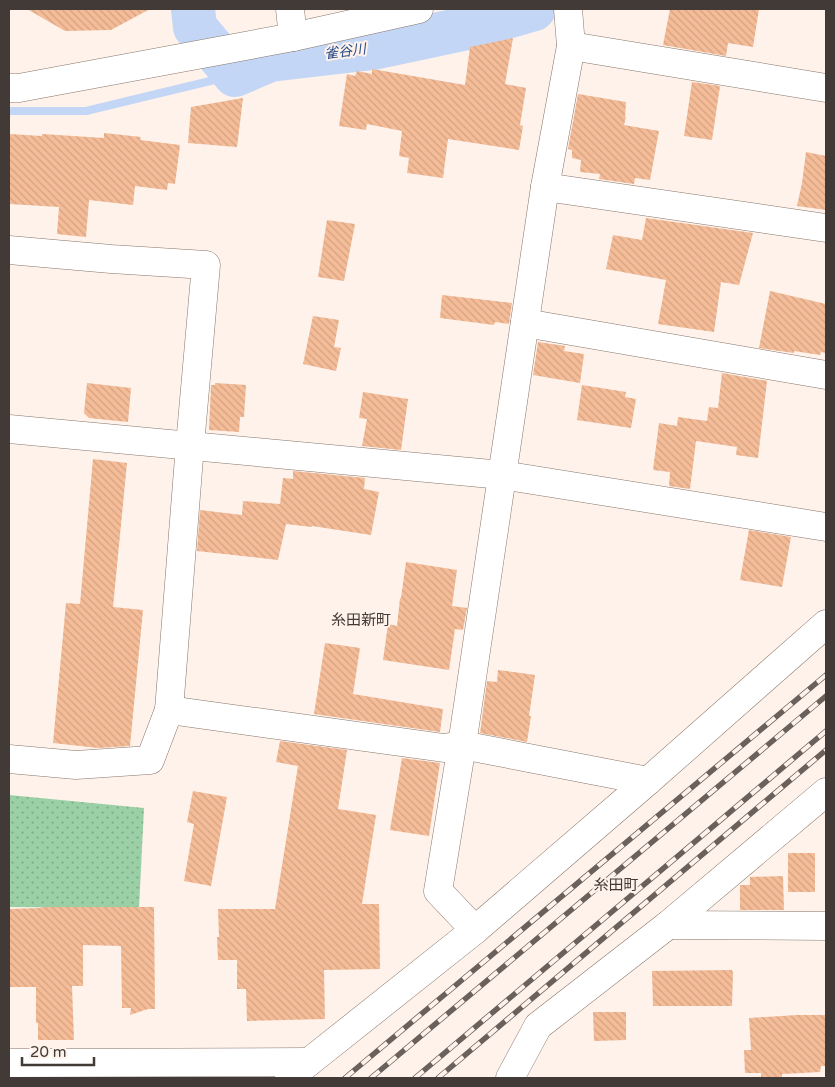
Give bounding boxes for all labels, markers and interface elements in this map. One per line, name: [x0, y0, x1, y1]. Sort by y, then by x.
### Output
water label: 雀谷川: [323, 40, 369, 62]
district label: 糸田新町: [331, 611, 391, 629]
district label: 糸田町: [593, 876, 639, 894]
scale bar: [22, 1034, 95, 1066]
text: 20 m: [30, 1043, 67, 1061]

